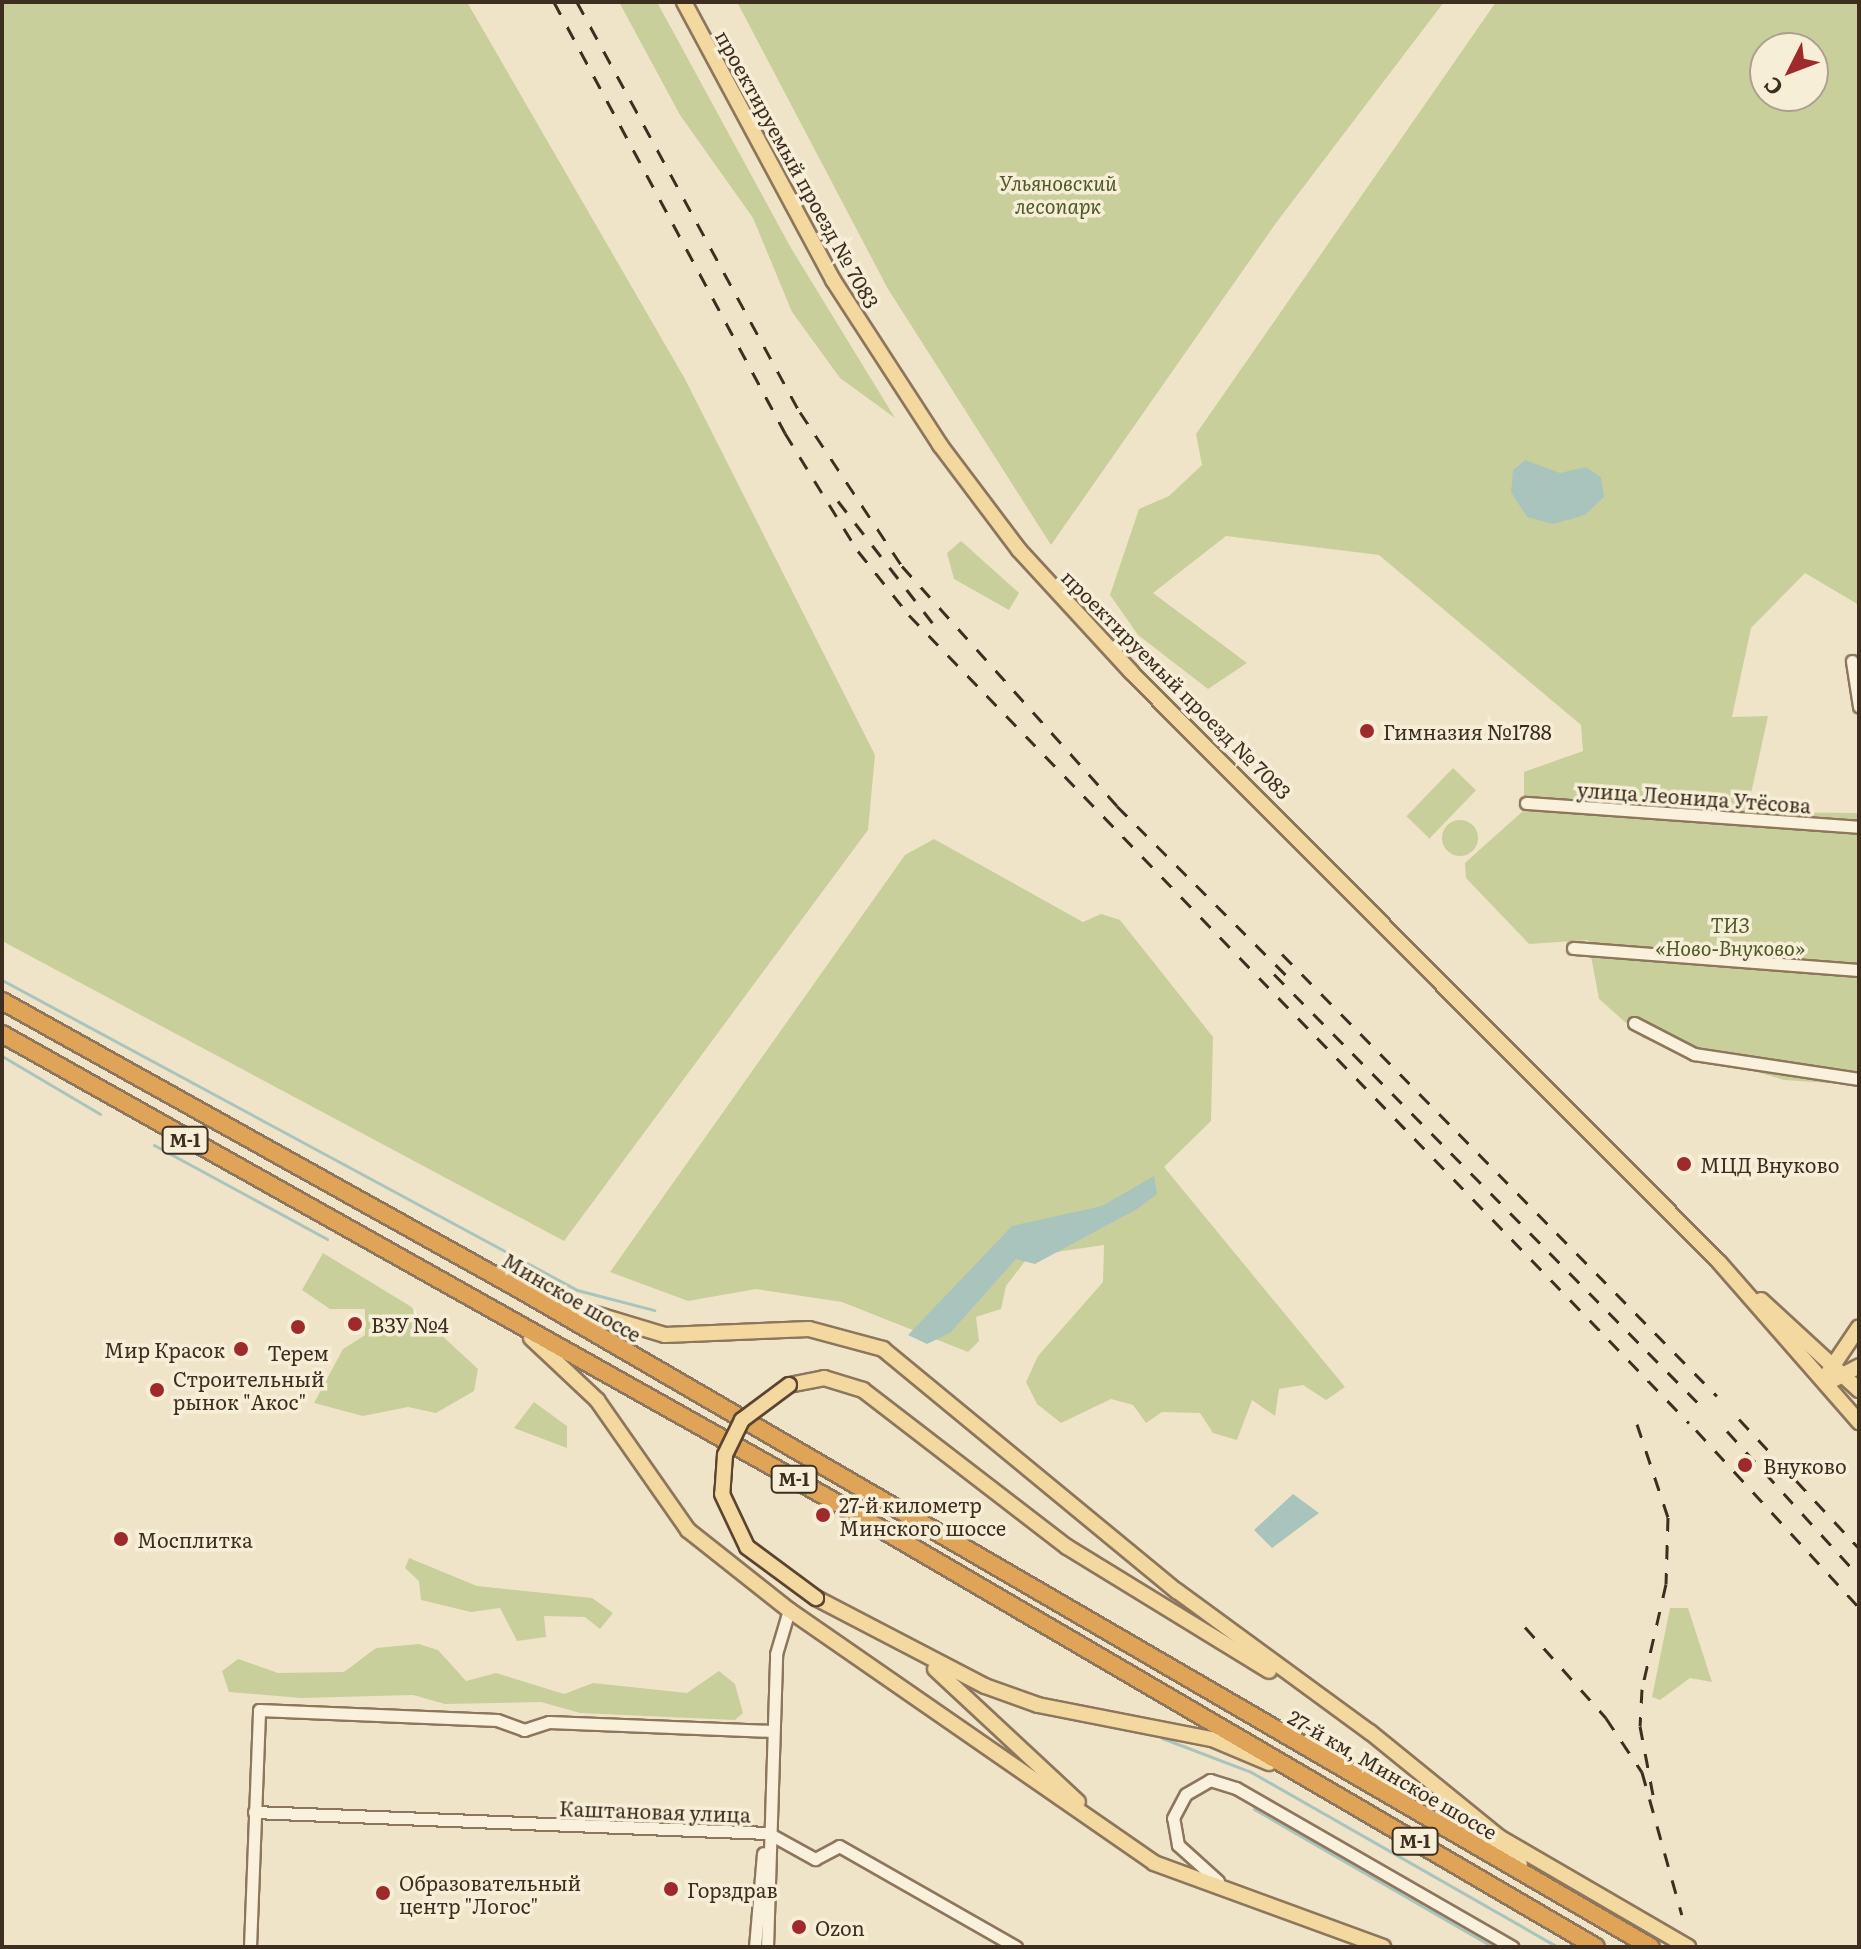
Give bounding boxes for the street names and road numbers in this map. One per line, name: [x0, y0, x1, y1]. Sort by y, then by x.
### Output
street label: проектируемый проезд № 7083: [711, 26, 885, 312]
street label: проектируемый проезд № 7083: [1057, 564, 1297, 804]
street label: улица Леонида Утёсова: [1576, 777, 1812, 817]
road number: М-1: [161, 1126, 209, 1154]
street label: Минское шоссе: [498, 1248, 646, 1346]
road number: М-1: [770, 1465, 818, 1493]
street label: 27-й км, Минское шоссе: [1284, 1704, 1502, 1844]
street label: Каштановая улица: [559, 1796, 751, 1826]
road number: М-1: [1391, 1827, 1439, 1855]

